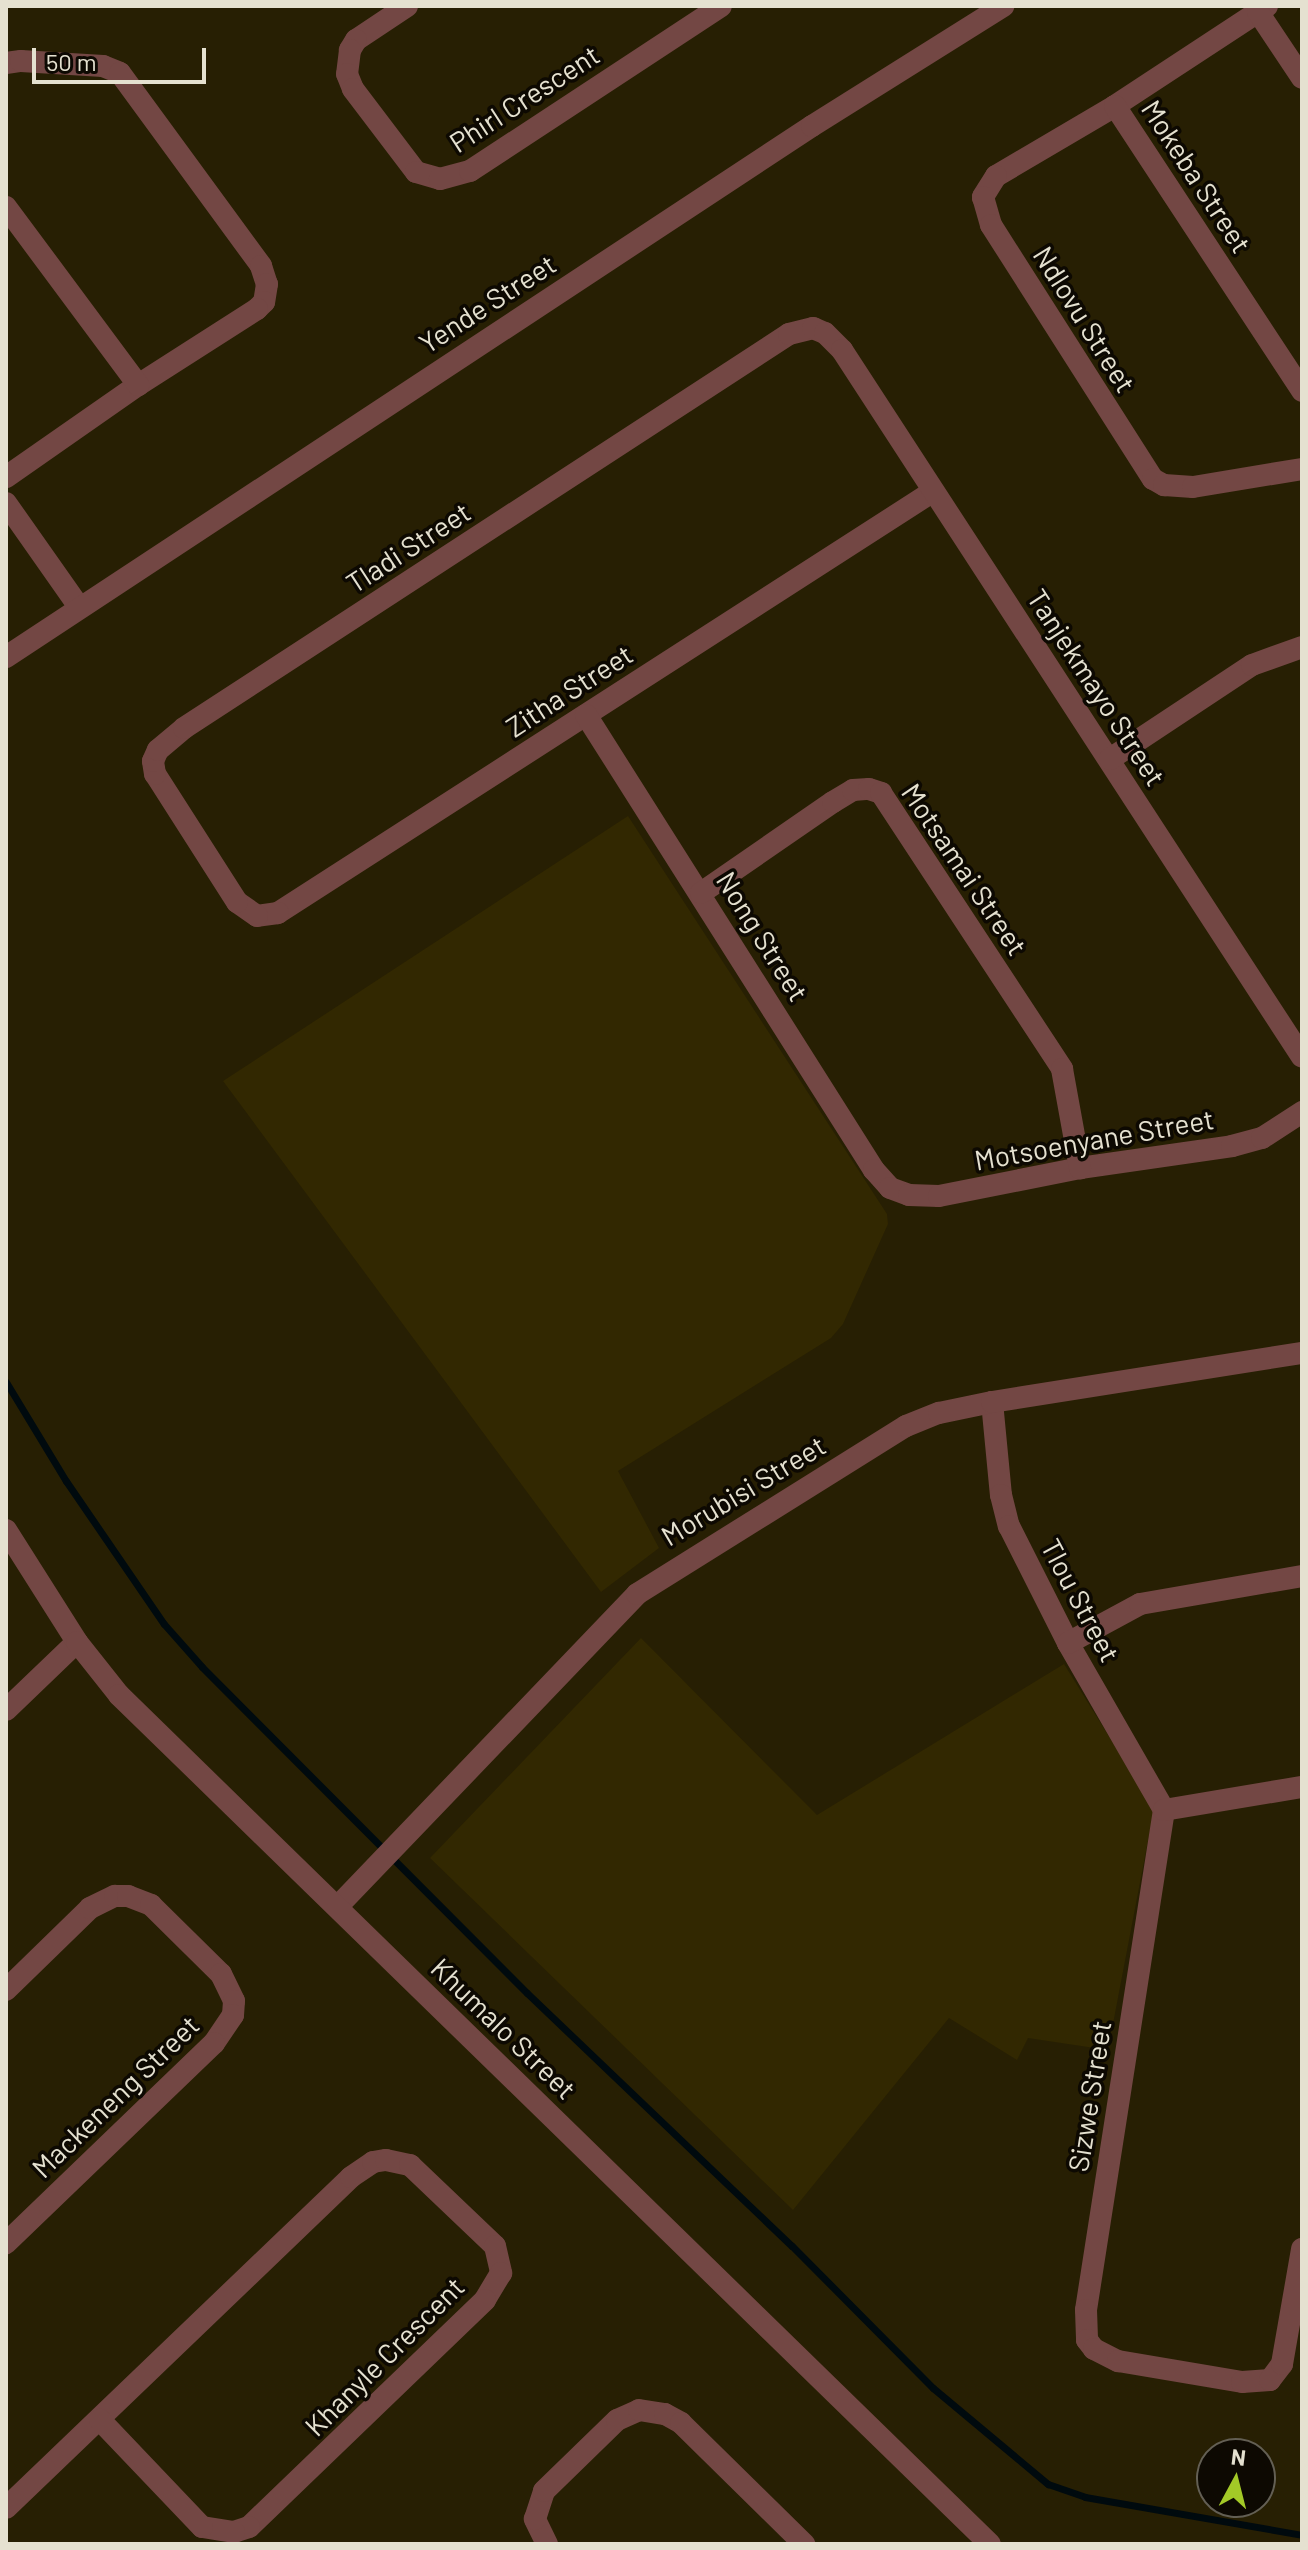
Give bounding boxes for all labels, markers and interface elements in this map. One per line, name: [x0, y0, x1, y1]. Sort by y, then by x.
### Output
scale bar: [36, 32, 210, 82]
street label: PhirI Crescent: [443, 37, 605, 159]
text: 50 m: [46, 47, 97, 76]
street label: Mokeba Street: [1135, 93, 1259, 259]
street label: Ndlovu Street: [1027, 240, 1143, 398]
street label: Yende Street: [412, 246, 562, 360]
street label: Tladi Street: [340, 494, 476, 600]
street label: Tanjekmayo Street: [1021, 582, 1173, 792]
street label: Zitha Street: [499, 637, 639, 743]
street label: Motsamai Street: [895, 777, 1035, 961]
street label: Nong Street: [710, 865, 816, 1007]
street label: Motsoenyane Street: [972, 1101, 1216, 1177]
street label: Morubisi Street: [655, 1428, 831, 1552]
street label: Tlou Street: [1035, 1533, 1127, 1667]
street label: Khumalo Street: [425, 1950, 583, 2106]
street label: Mackeneng Street: [24, 2008, 206, 2184]
street label: Sizwe Street: [1060, 2018, 1118, 2174]
street label: Khanyle Crescent: [297, 2269, 471, 2443]
north arrow: [1196, 2438, 1276, 2518]
text: N: [1230, 2442, 1248, 2470]

